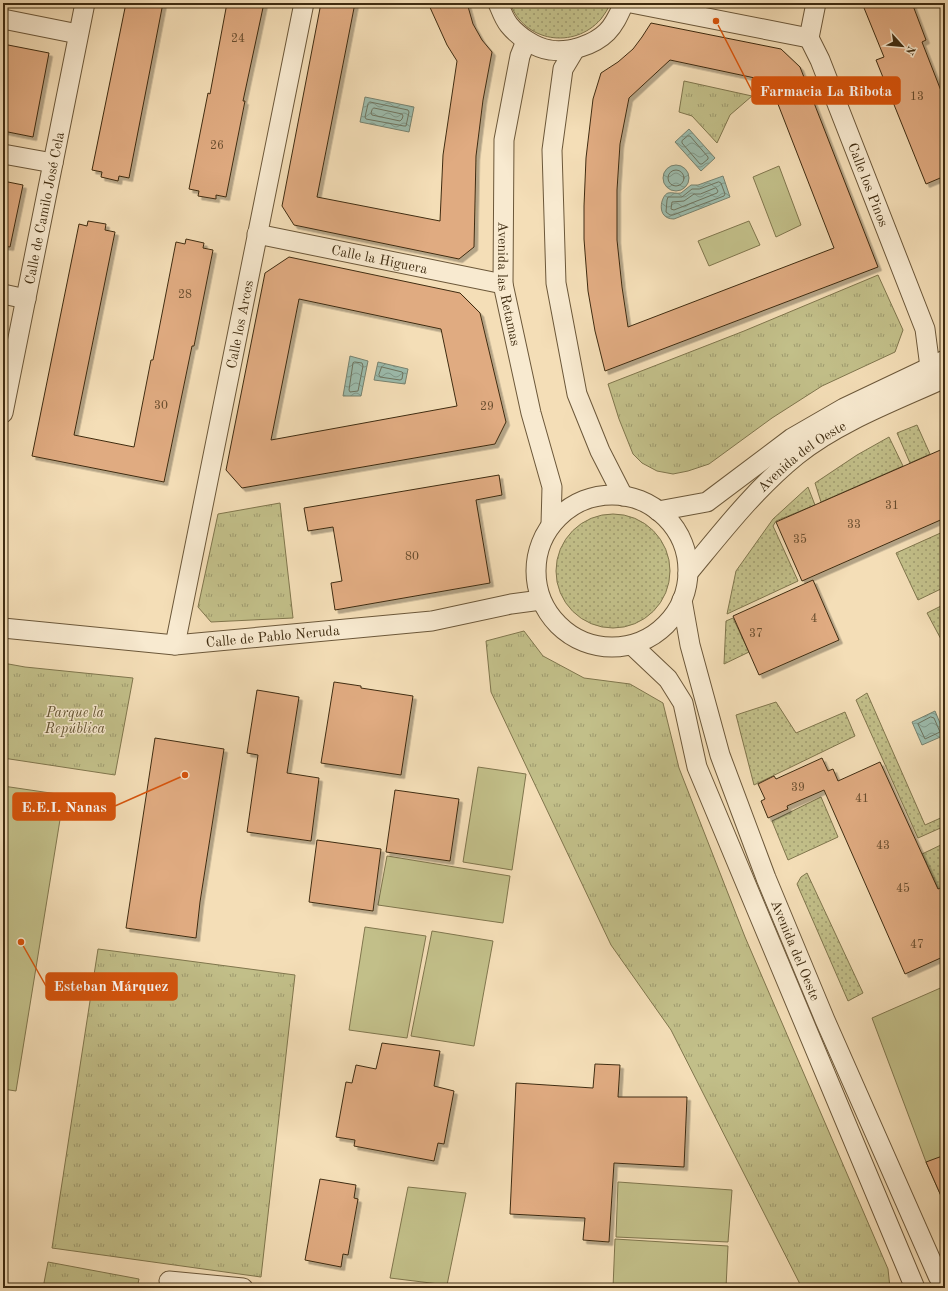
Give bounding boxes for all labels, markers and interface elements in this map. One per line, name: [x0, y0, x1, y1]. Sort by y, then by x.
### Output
north arrow: [882, 26, 922, 66]
house number: 24: [231, 33, 245, 45]
text: N: [902, 44, 916, 57]
callout: Farmacia La Ribota: [752, 77, 900, 104]
text: Farmacia La Ribota: [760, 85, 893, 100]
house number: 13: [910, 91, 924, 103]
street label: Calle de Camilo José Cela: [23, 131, 67, 286]
house number: 26: [210, 140, 224, 152]
street label: Calle los Pinos: [845, 141, 890, 229]
street label: Avenida las Retamas: [495, 221, 522, 347]
street label: Calle la Higuera: [330, 243, 429, 277]
street label: Calle los Arces: [225, 279, 256, 370]
house number: 28: [178, 289, 192, 301]
house number: 30: [154, 400, 168, 412]
house number: 29: [480, 401, 494, 413]
street label: Avenida del Oeste: [755, 419, 849, 495]
house number: 31: [885, 500, 899, 512]
house number: 33: [847, 519, 861, 531]
house number: 35: [793, 533, 807, 546]
house number: 80: [405, 551, 419, 563]
house number: 4: [811, 613, 818, 625]
street label: Calle de Pablo Neruda: [205, 624, 340, 650]
house number: 37: [749, 628, 763, 640]
park label: Parque la República: [44, 706, 106, 737]
house number: 39: [791, 782, 805, 794]
callout: E.E.I. Nanas: [13, 793, 115, 820]
house number: 41: [855, 793, 869, 805]
text: E.E.I. Nanas: [21, 801, 107, 816]
house number: 43: [876, 840, 890, 852]
house number: 45: [896, 882, 910, 895]
street label: Avenida del Oeste: [768, 898, 822, 1003]
house number: 47: [910, 939, 924, 951]
callout: Esteban Márquez: [46, 973, 177, 1000]
text: Esteban Márquez: [54, 980, 169, 995]

